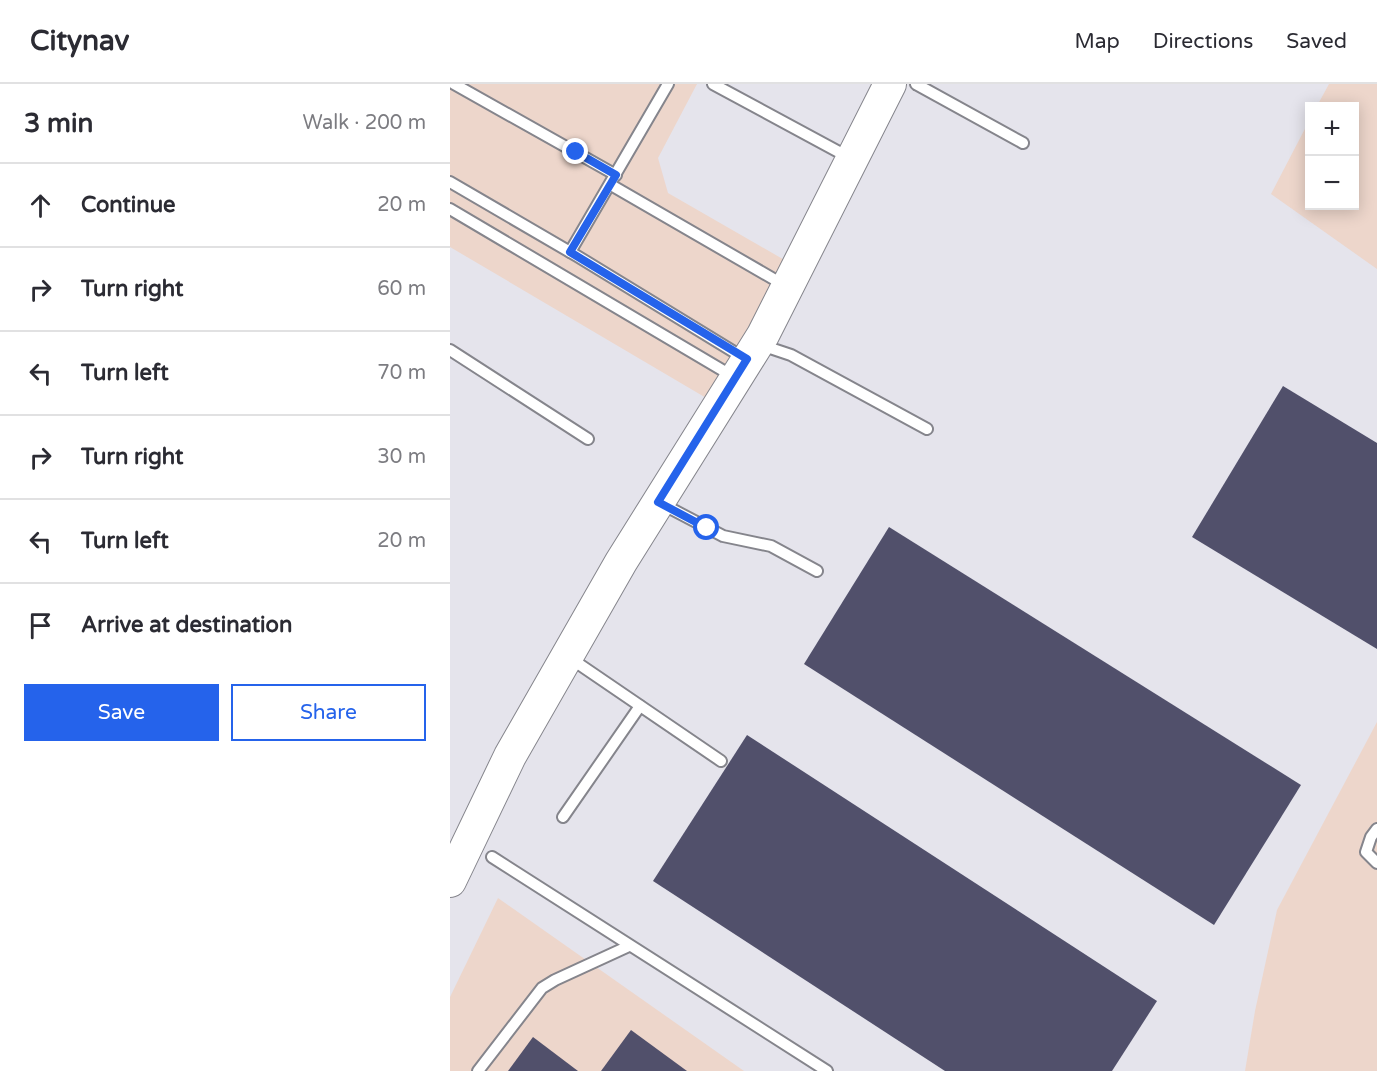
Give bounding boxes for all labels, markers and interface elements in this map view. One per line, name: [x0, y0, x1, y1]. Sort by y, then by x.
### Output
text: Citynav: [30, 24, 129, 58]
text: Map: [1074, 29, 1120, 54]
text: Directions: [1153, 29, 1253, 54]
text: Saved: [1286, 29, 1347, 54]
map controls: [1305, 102, 1359, 210]
button: +: [1305, 102, 1359, 156]
text: 3 min: [24, 108, 93, 139]
text: Walk · 200 m: [303, 111, 426, 135]
route end: [562, 138, 588, 164]
button: −: [1305, 156, 1359, 210]
icon: ahead: [24, 189, 57, 222]
text: Continue: [81, 192, 176, 218]
text: 20 m: [377, 193, 426, 217]
icon: right: [24, 273, 57, 306]
text: Turn right: [81, 276, 183, 302]
text: 60 m: [377, 277, 426, 301]
icon: left: [24, 357, 57, 390]
text: Turn left: [81, 360, 169, 386]
text: 70 m: [377, 361, 426, 385]
icon: right: [24, 441, 57, 474]
text: Turn right: [81, 444, 183, 470]
text: 30 m: [377, 445, 426, 469]
route start: [693, 514, 719, 540]
icon: left: [24, 525, 57, 558]
text: Turn left: [81, 528, 169, 554]
text: 20 m: [377, 529, 426, 553]
icon: arrive: [24, 609, 57, 642]
text: Arrive at destination: [81, 612, 292, 638]
button: Save: [24, 684, 219, 741]
button: Share: [231, 684, 426, 741]

